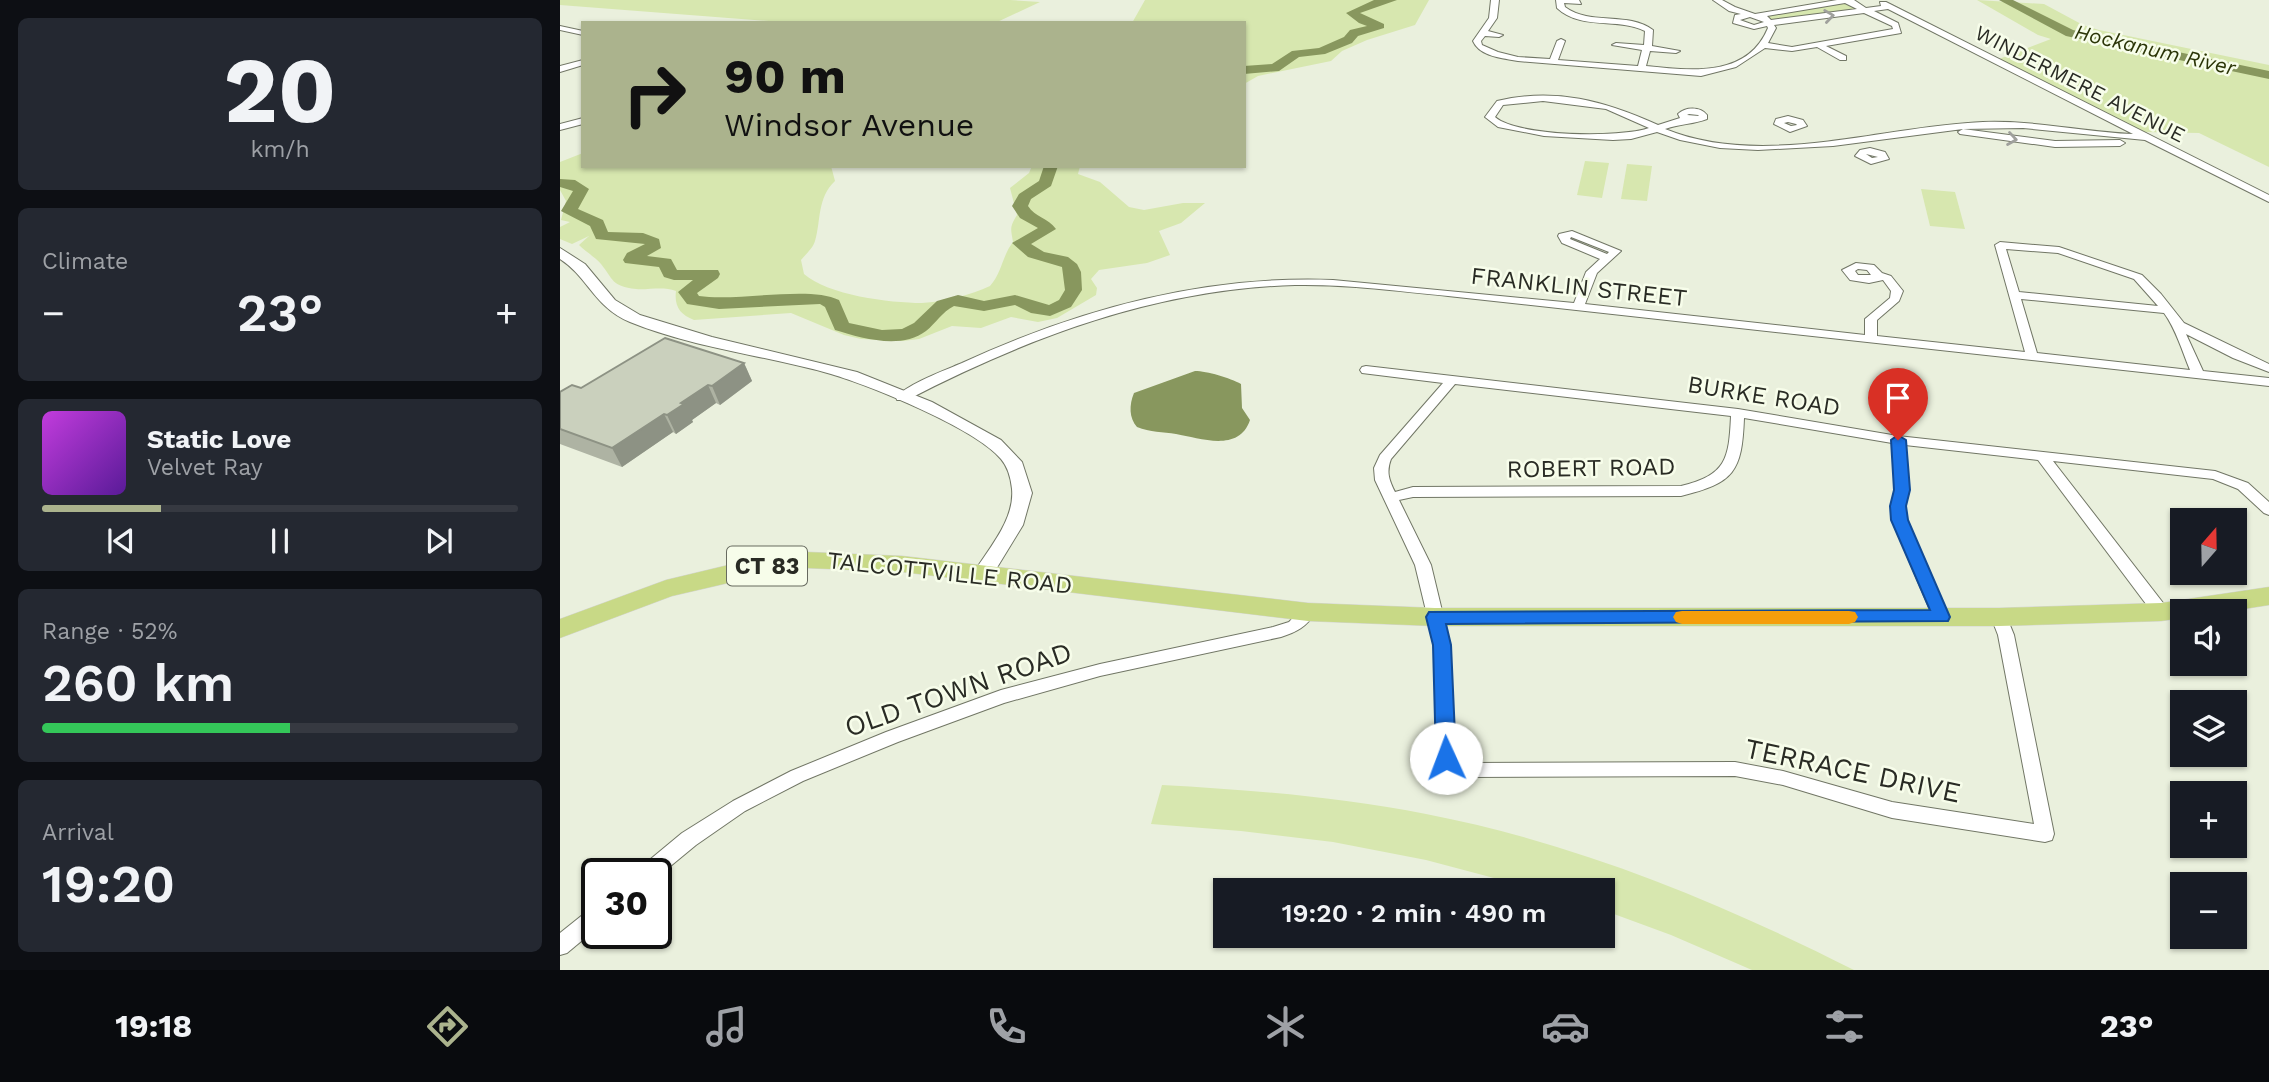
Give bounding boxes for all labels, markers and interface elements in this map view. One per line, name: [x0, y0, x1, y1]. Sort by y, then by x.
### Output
one-way arrow: [1823, 9, 1835, 24]
water label: Hockanum River: [2072, 19, 2239, 80]
street label: WINDERMERE AVENUE: [1971, 20, 2190, 147]
text: 20: [224, 37, 336, 144]
text: 90 m: [724, 47, 846, 105]
icon: right: [609, 49, 700, 140]
text: Windsor Avenue: [724, 106, 974, 144]
one-way arrow: [2006, 132, 2018, 147]
text: km/h: [250, 136, 310, 163]
text: Climate: [42, 248, 128, 275]
street label: FRANKLIN STREET: [1469, 262, 1689, 312]
text: 23°: [237, 283, 323, 344]
text: −: [42, 291, 65, 335]
text: +: [495, 291, 518, 335]
pin: [1868, 368, 1928, 440]
street label: BURKE ROAD: [1686, 370, 1842, 422]
icon: arrive: [1879, 379, 1917, 417]
text: Static Love: [147, 424, 291, 454]
street label: ROBERT ROAD: [1506, 453, 1676, 483]
text: Velvet Ray: [147, 454, 263, 481]
north arrow: [2170, 508, 2247, 584]
map controls: [2170, 508, 2247, 949]
icon: previous: [102, 522, 140, 560]
icon: pause: [261, 522, 299, 560]
icon: next: [420, 522, 458, 560]
road number: CT 83: [727, 546, 807, 586]
street label: TALCOTTVILLE ROAD: [826, 546, 1074, 600]
button: sound: [2170, 599, 2247, 676]
text: Range · 52%: [42, 618, 177, 645]
street label: OLD TOWN ROAD: [840, 635, 1076, 744]
text: 260 km: [42, 653, 234, 714]
button: layers: [2170, 690, 2247, 767]
position arrow: [1409, 721, 1483, 795]
street label: TERRACE DRIVE: [1742, 732, 1964, 809]
button: +: [2170, 781, 2247, 858]
text: Arrival: [42, 819, 114, 846]
text: 19:20: [42, 854, 175, 915]
speed limit sign: 30: [581, 858, 672, 949]
button: −: [2170, 872, 2247, 949]
text: 19:20 · 2 min · 490 m: [1282, 898, 1546, 928]
icon: directions: [423, 1002, 472, 1051]
icon: music: [702, 1002, 751, 1051]
icon: phone: [982, 1002, 1031, 1051]
icon: climate: [1261, 1002, 1310, 1051]
icon: car: [1541, 1002, 1590, 1051]
icon: filters: [1820, 1002, 1869, 1051]
text: 19:18: [115, 1007, 192, 1045]
text: 23°: [2100, 1007, 2154, 1045]

